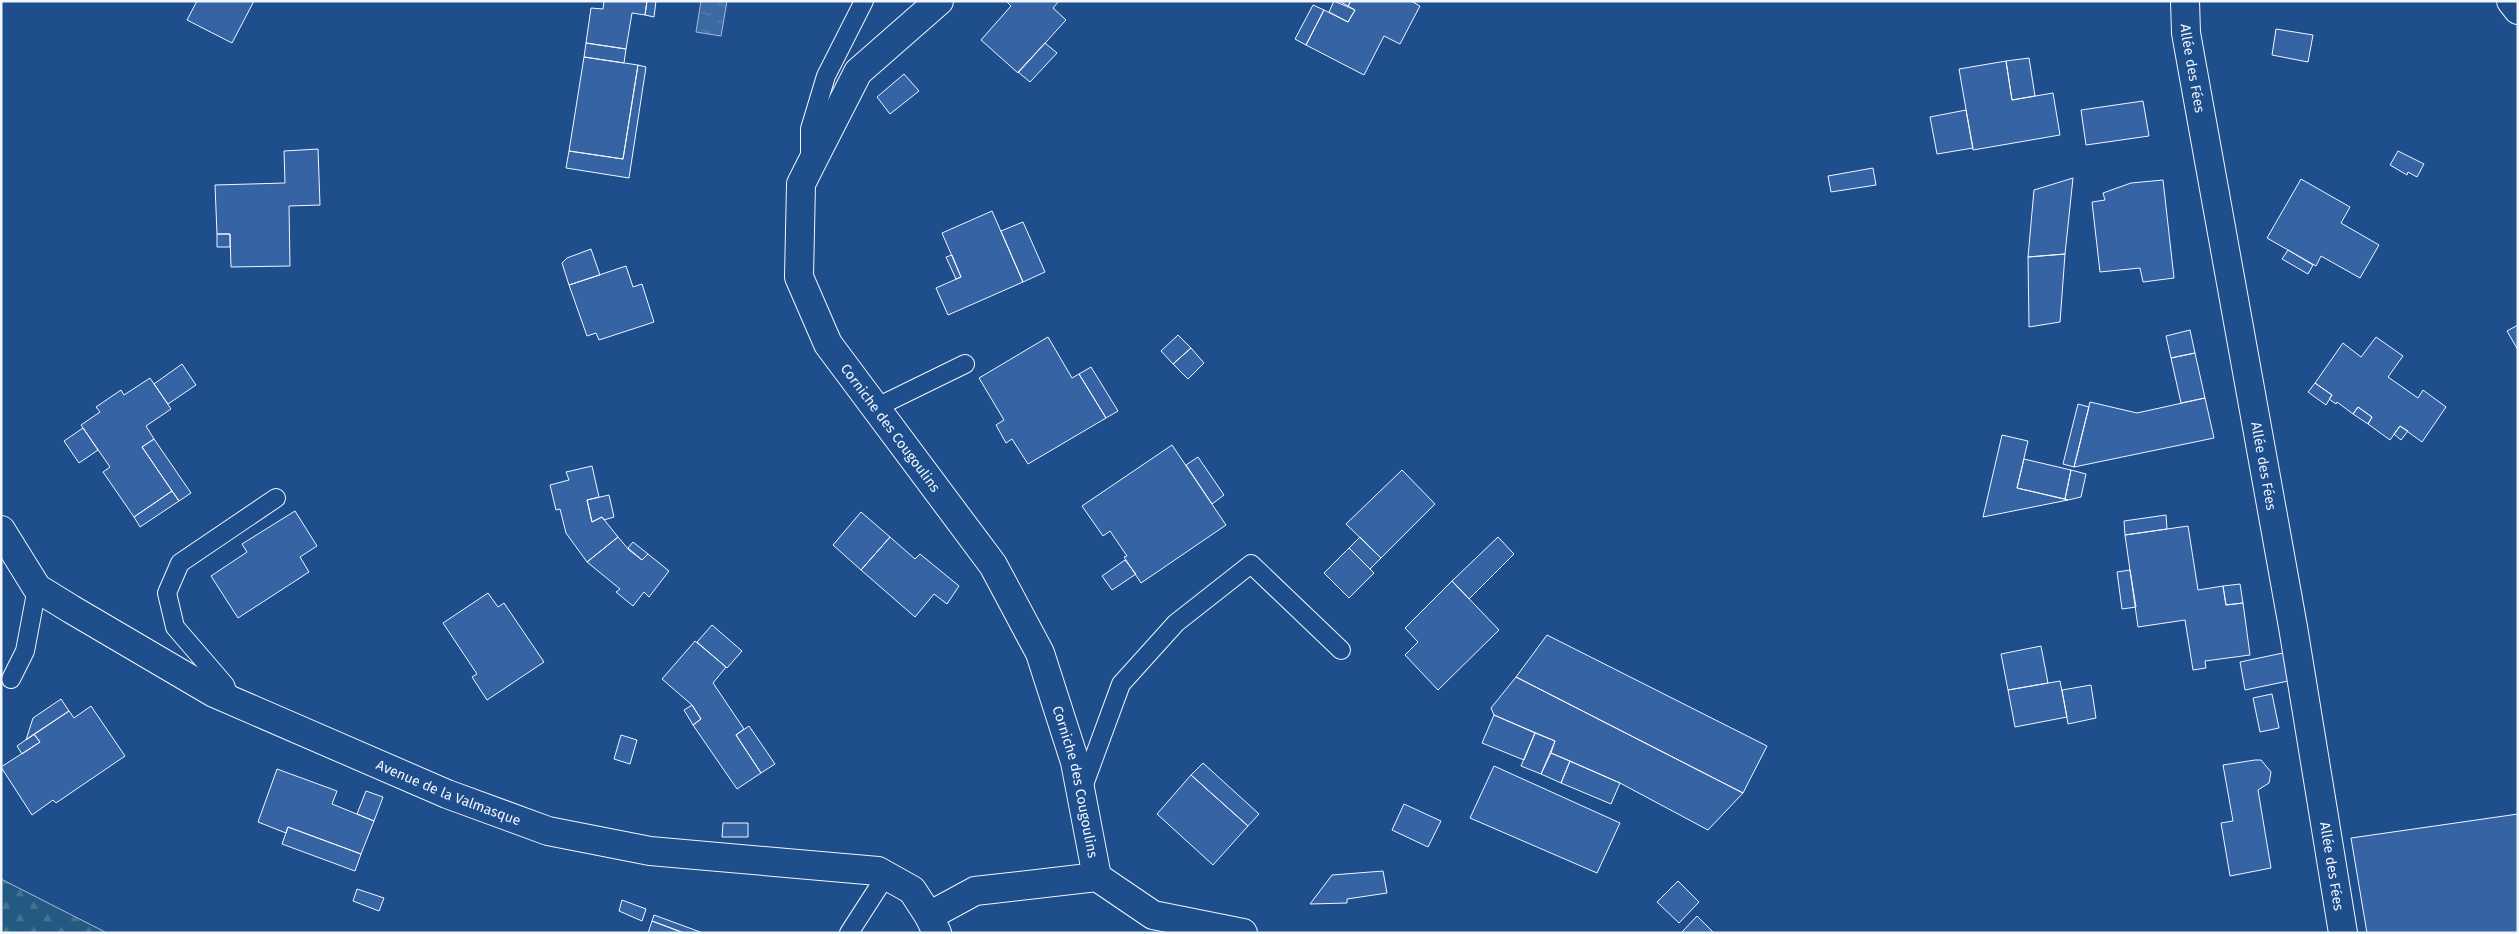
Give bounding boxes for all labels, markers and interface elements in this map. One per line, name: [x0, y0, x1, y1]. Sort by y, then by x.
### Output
street label: Allée des Fées: [2177, 24, 2208, 115]
street label: Corniche des Cougoulins: [837, 361, 944, 496]
street label: Allée des Fées: [2247, 420, 2280, 512]
street label: Corniche des Cougoulins: [1049, 704, 1101, 860]
street label: Avenue de la Valmasque: [373, 756, 523, 829]
street label: Allée des Fées: [2316, 821, 2347, 912]

